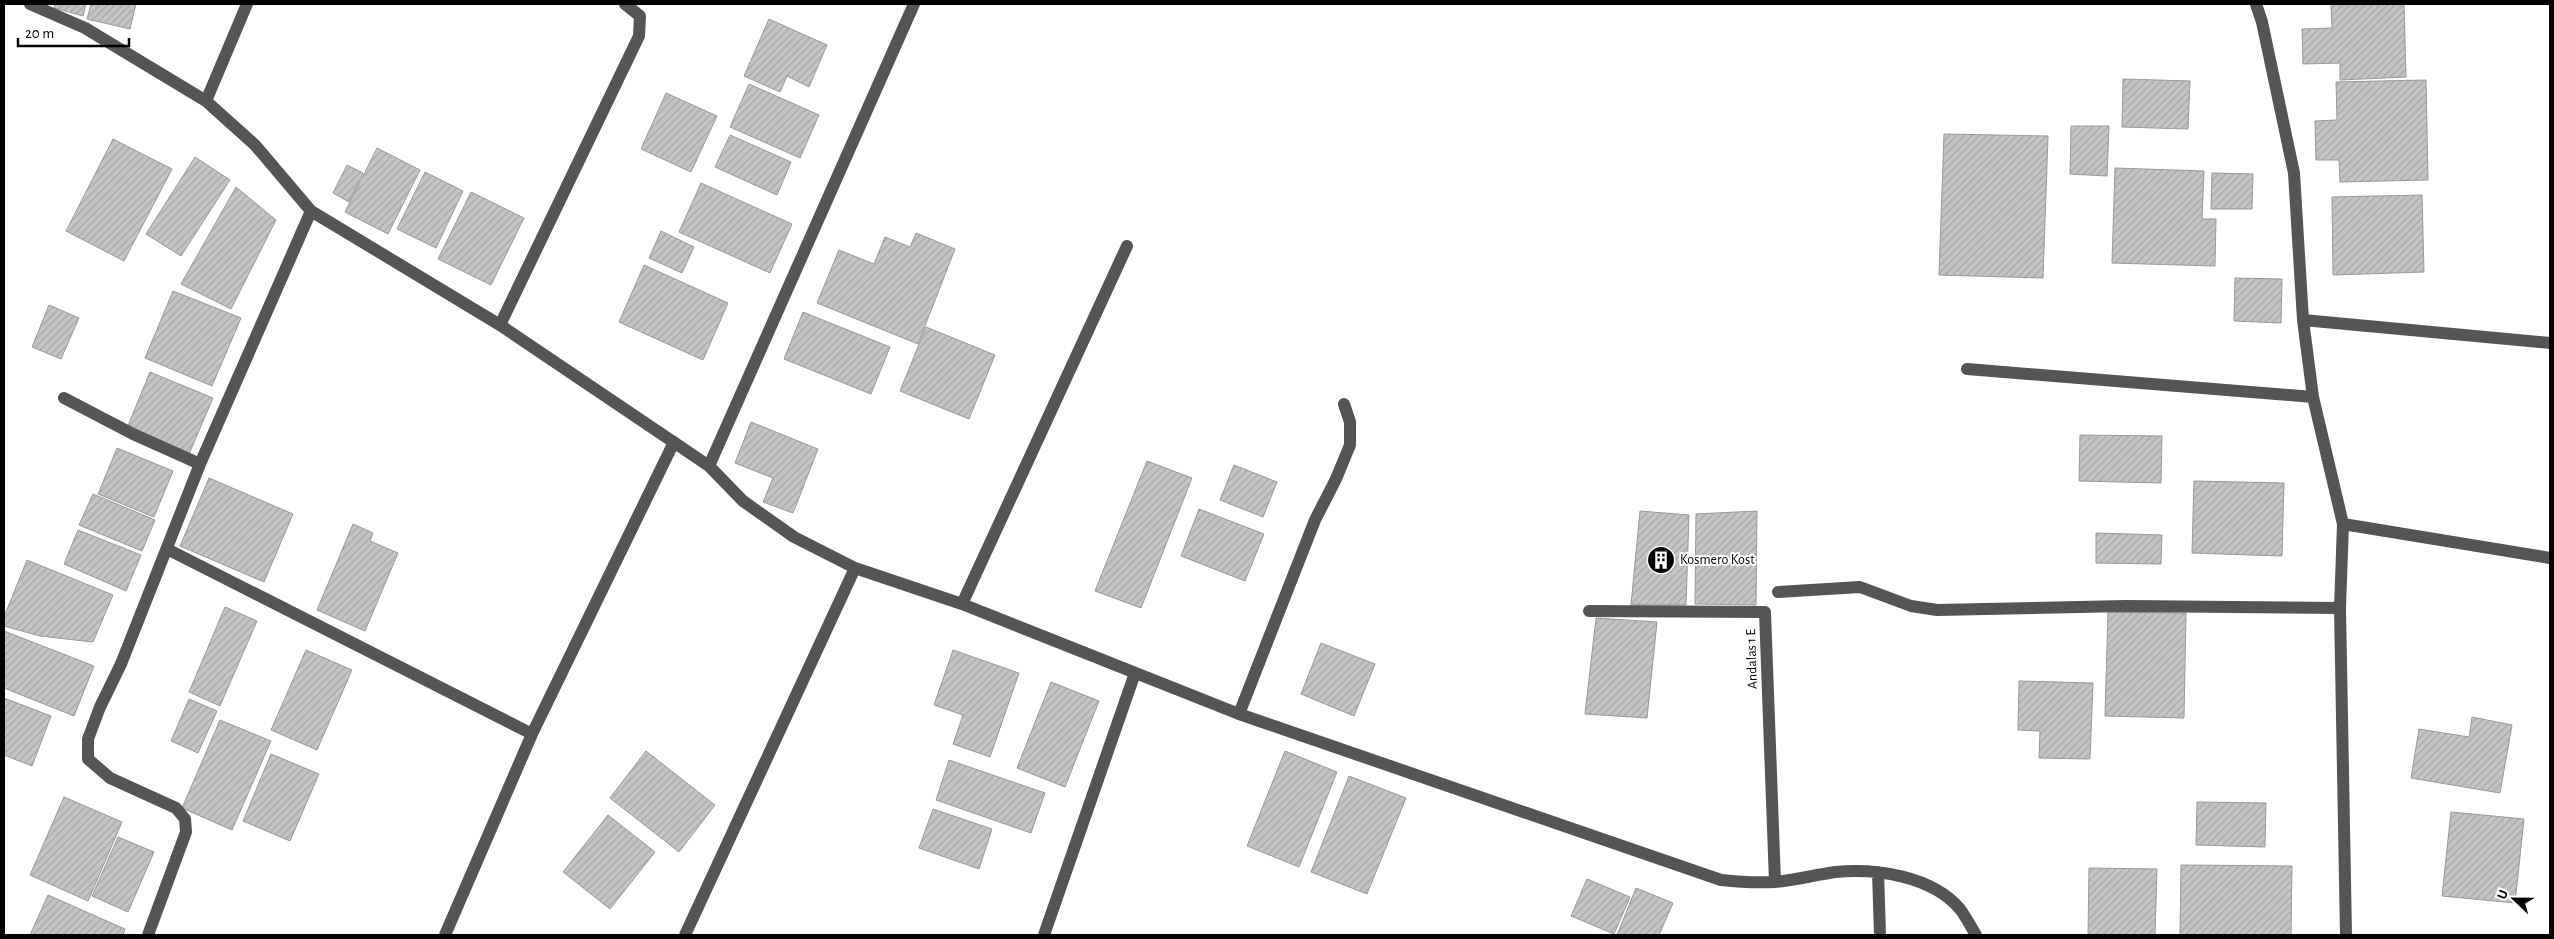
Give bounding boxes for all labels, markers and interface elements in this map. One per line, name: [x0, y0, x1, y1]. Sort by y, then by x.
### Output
scale bar: [18, 15, 129, 47]
text: 20 m: [25, 26, 54, 41]
building icon: Kosmero Kost: [1646, 545, 1676, 575]
place label: Kosmero Kost: [1680, 553, 1755, 567]
street label: Andalas 1 E: [1744, 628, 1760, 689]
north arrow: [2489, 874, 2539, 924]
text: U: [2495, 888, 2511, 901]

